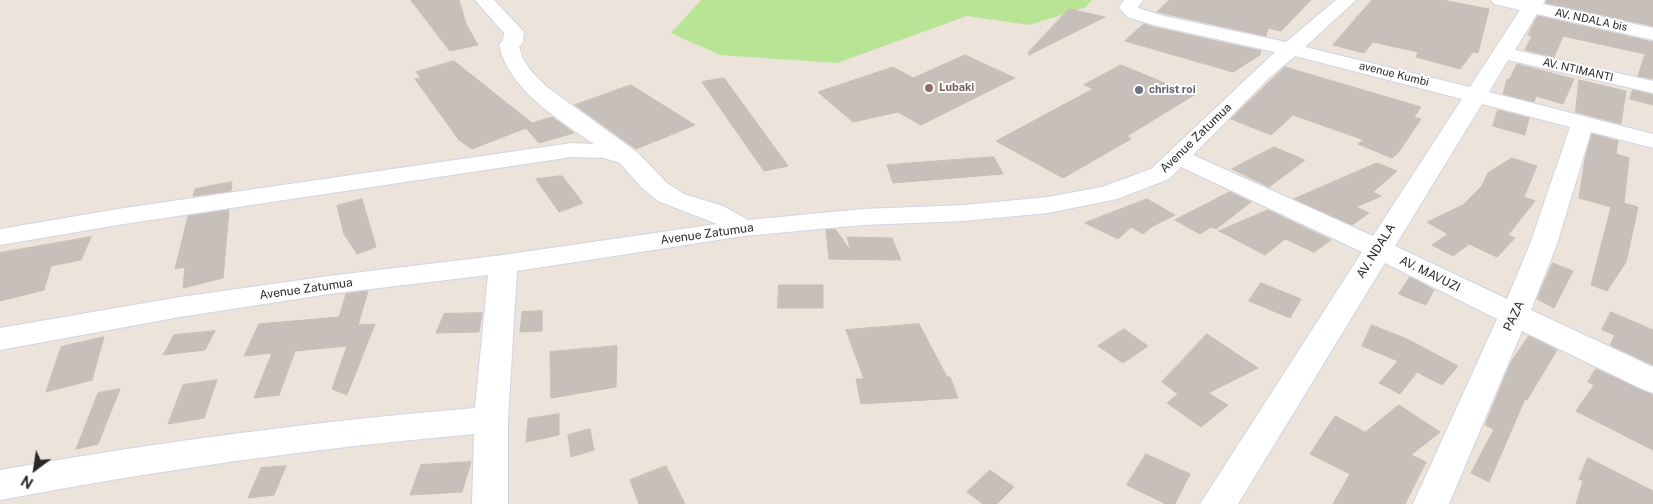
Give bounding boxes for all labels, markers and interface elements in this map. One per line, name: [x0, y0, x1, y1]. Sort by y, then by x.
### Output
street label: AV. NDALA bis: [1553, 6, 1629, 34]
street label: AV. NTIMANTI: [1541, 55, 1615, 85]
street label: avenue Kumbi: [1358, 59, 1430, 89]
place label: Lubaki: [939, 81, 974, 95]
marker: Lubaki: [923, 82, 935, 94]
place label: christ roi: [1149, 83, 1196, 97]
marker: christ roi: [1133, 84, 1145, 96]
street label: Avenue Zatumua: [1157, 100, 1235, 176]
street label: Avenue Zatumua: [660, 220, 754, 248]
street label: AV. NDALA: [1354, 221, 1398, 281]
street label: AV. MAVUZI: [1397, 253, 1463, 295]
street label: Avenue Zatumua: [259, 275, 353, 303]
street label: PAZA: [1501, 299, 1527, 333]
north arrow: [10, 444, 60, 494]
text: N: [18, 472, 36, 492]

